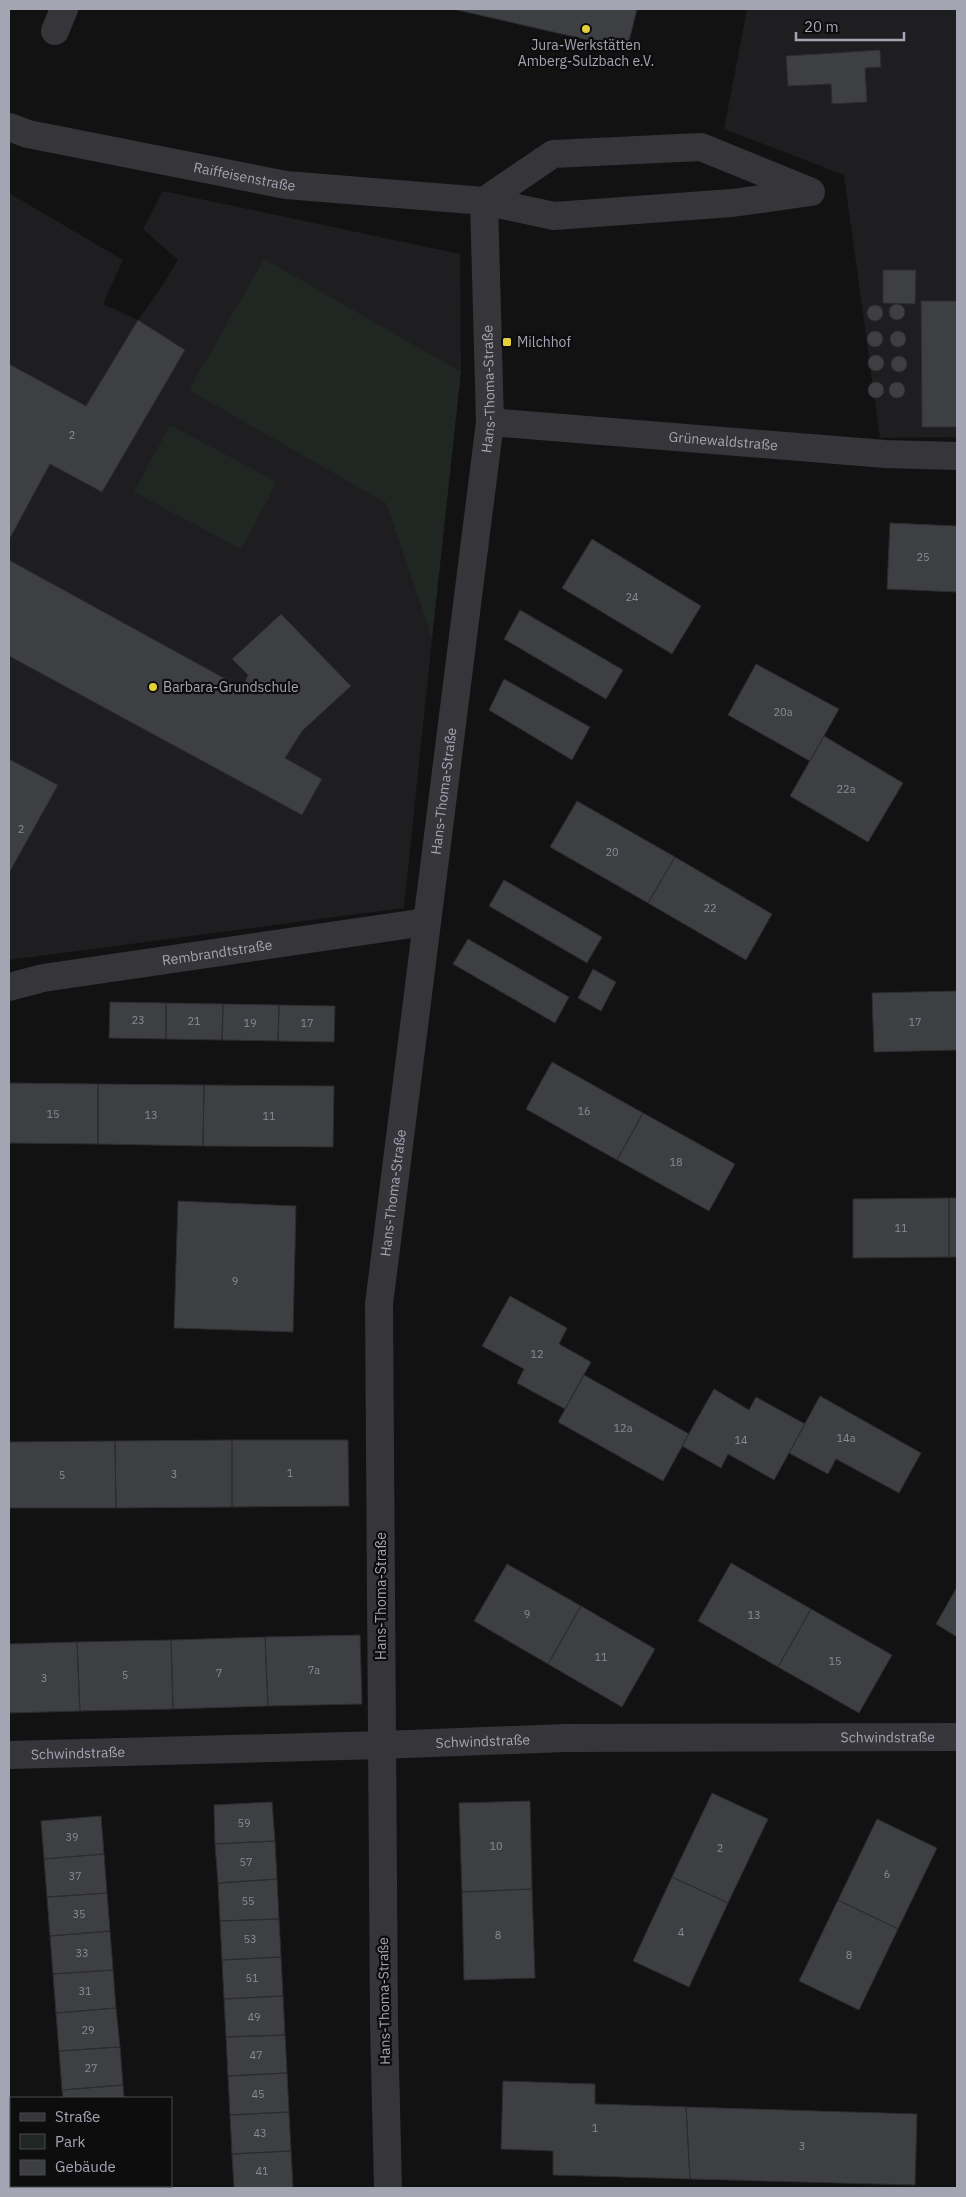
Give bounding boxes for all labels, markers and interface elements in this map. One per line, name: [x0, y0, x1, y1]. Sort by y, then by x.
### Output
scale bar: [796, 10, 904, 42]
text: 20 m: [804, 17, 839, 36]
marker: Jura-Werkstätten Amberg-Sulzbach e.V.: [580, 23, 592, 35]
place label: Jura-Werkstätten Amberg-Sulzbach e.V.: [518, 36, 654, 70]
street label: Raiffeisenstraße: [192, 158, 296, 195]
street label: Hans-Thoma-Straße: [477, 325, 499, 454]
place label: Milchhof: [517, 333, 571, 351]
marker: Milchhof: [501, 336, 513, 348]
house number: 2: [69, 428, 75, 442]
street label: Grünewaldstraße: [668, 428, 779, 454]
house number: 25: [916, 550, 930, 564]
house number: 24: [625, 590, 639, 604]
place label: Barbara-Grundschule: [163, 678, 299, 696]
marker: Barbara-Grundschule: [147, 681, 159, 693]
house number: 20a: [773, 705, 793, 719]
street label: Hans-Thoma-Straße: [427, 726, 461, 856]
house number: 22a: [836, 782, 856, 796]
house number: 2: [18, 822, 24, 836]
house number: 20: [605, 845, 619, 859]
house number: 22: [703, 901, 717, 915]
street label: Rembrandtstraße: [161, 936, 274, 970]
house number: 23: [131, 1013, 145, 1027]
house number: 21: [187, 1014, 201, 1028]
house number: 17: [908, 1015, 922, 1029]
house number: 19: [243, 1016, 257, 1030]
house number: 17: [300, 1016, 314, 1030]
house number: 16: [577, 1104, 591, 1118]
house number: 15: [46, 1107, 60, 1121]
house number: 13: [144, 1108, 158, 1122]
house number: 11: [262, 1109, 276, 1123]
street label: Hans-Thoma-Straße: [376, 1128, 410, 1258]
house number: 18: [669, 1155, 683, 1169]
house number: 11: [894, 1221, 908, 1235]
house number: 9: [232, 1274, 238, 1288]
house number: 12: [530, 1347, 544, 1361]
house number: 12a: [613, 1421, 633, 1435]
house number: 14a: [836, 1431, 856, 1445]
house number: 14: [734, 1433, 748, 1447]
house number: 1: [287, 1466, 294, 1480]
house number: 3: [171, 1467, 177, 1481]
house number: 5: [59, 1468, 65, 1482]
street label: Hans-Thoma-Straße: [372, 1532, 390, 1660]
house number: 9: [524, 1607, 530, 1621]
house number: 13: [747, 1608, 761, 1622]
house number: 11: [594, 1650, 608, 1664]
house number: 15: [828, 1654, 842, 1668]
house number: 7a: [308, 1663, 320, 1677]
house number: 7: [216, 1666, 222, 1680]
house number: 5: [122, 1668, 128, 1682]
house number: 3: [41, 1671, 47, 1685]
street label: Schwindstraße: [841, 1728, 935, 1746]
street label: Schwindstraße: [435, 1730, 531, 1752]
street label: Schwindstraße: [31, 1743, 126, 1763]
house number: 59: [237, 1816, 251, 1830]
house number: 39: [65, 1830, 79, 1844]
house number: 10: [489, 1839, 503, 1853]
house number: 2: [717, 1841, 723, 1855]
house number: 57: [239, 1855, 253, 1869]
house number: 6: [884, 1867, 890, 1881]
house number: 37: [68, 1869, 82, 1883]
house number: 55: [241, 1894, 255, 1908]
house number: 35: [72, 1907, 86, 1921]
house number: 4: [678, 1925, 685, 1939]
house number: 8: [495, 1928, 501, 1942]
house number: 53: [243, 1932, 257, 1946]
street label: Hans-Thoma-Straße: [374, 1937, 394, 2065]
house number: 33: [75, 1946, 89, 1960]
house number: 8: [846, 1948, 852, 1962]
house number: 51: [245, 1971, 259, 1985]
house number: 31: [78, 1984, 92, 1998]
house number: 49: [247, 2010, 261, 2024]
house number: 29: [81, 2023, 95, 2037]
house number: 47: [249, 2048, 263, 2062]
house number: 27: [84, 2061, 98, 2075]
house number: 45: [251, 2087, 265, 2101]
legend: [10, 2097, 172, 2187]
text: Straße: [55, 2107, 100, 2126]
house number: 1: [592, 2121, 599, 2135]
house number: 43: [253, 2126, 267, 2140]
text: Park: [55, 2132, 85, 2151]
house number: 3: [799, 2139, 805, 2153]
text: Gebäude: [55, 2157, 116, 2176]
house number: 41: [255, 2164, 269, 2178]

